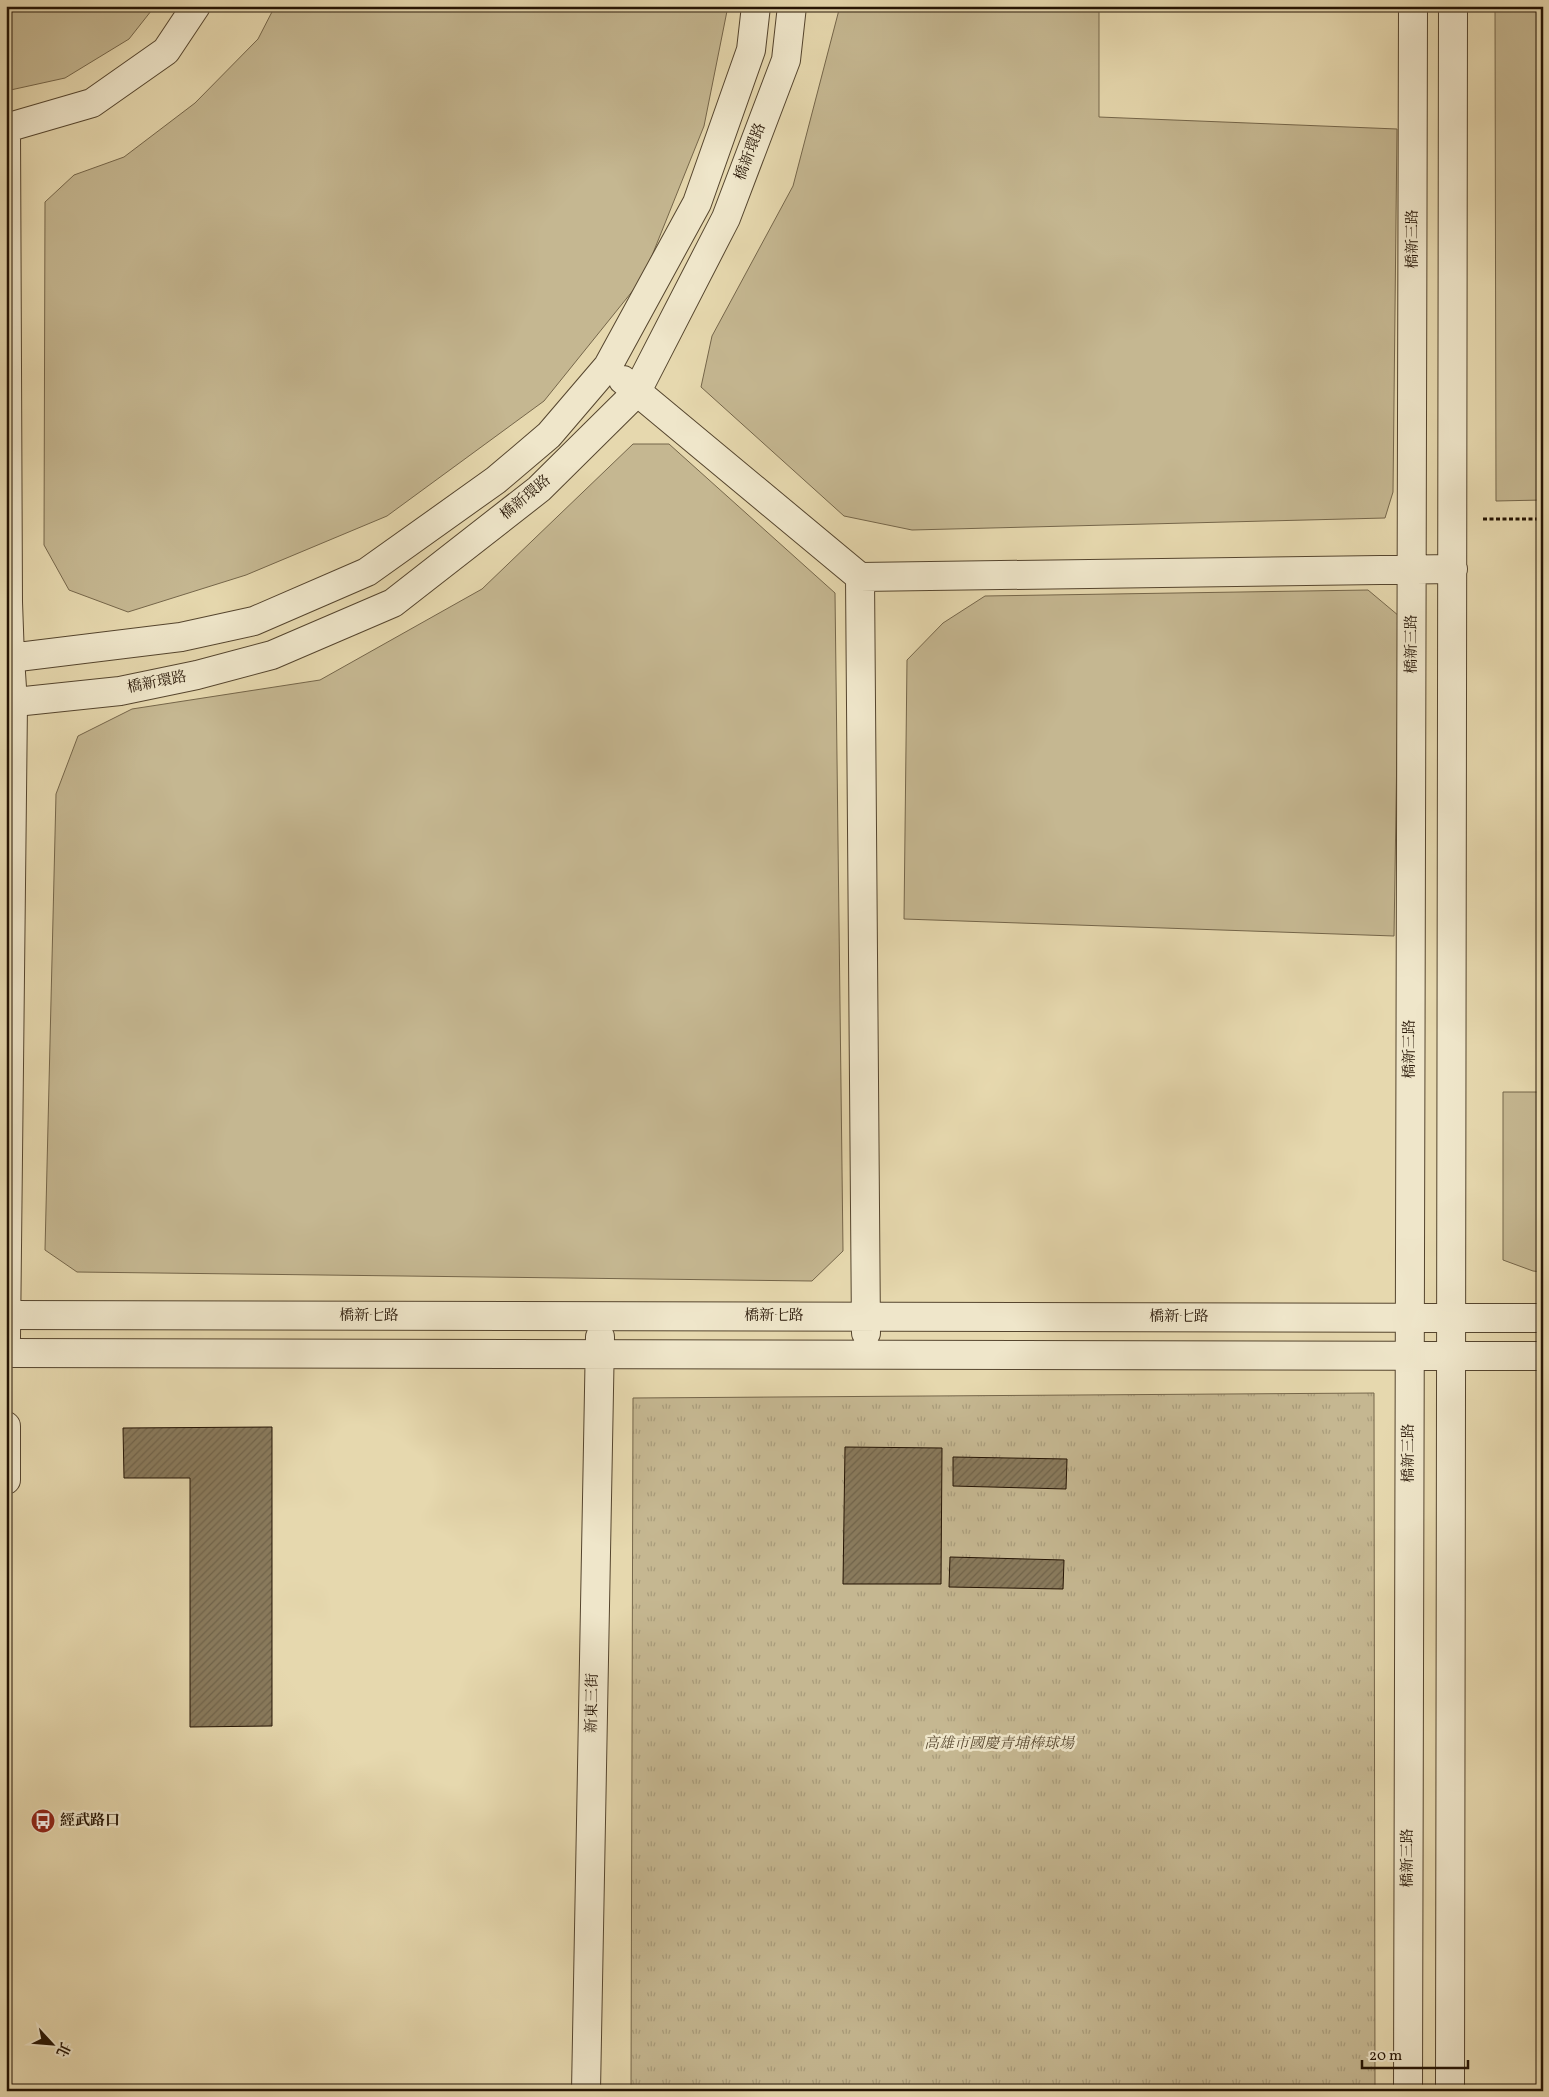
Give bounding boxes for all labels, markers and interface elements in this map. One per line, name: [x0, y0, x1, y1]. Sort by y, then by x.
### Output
street label: 橋新環路: [730, 120, 772, 184]
street label: 橋新三路: [1403, 209, 1424, 269]
street label: 橋新環路: [496, 471, 556, 525]
street label: 橋新三路: [1402, 614, 1423, 674]
street label: 橋新環路: [126, 667, 188, 699]
street label: 橋新三路: [1400, 1019, 1421, 1079]
street label: 橋新七路: [339, 1306, 399, 1327]
street label: 橋新七路: [744, 1306, 804, 1327]
street label: 橋新七路: [1149, 1307, 1209, 1328]
street label: 橋新三路: [1399, 1423, 1420, 1483]
street label: 新東三街: [582, 1673, 604, 1733]
park label: 高雄市國慶青埔棒球場: [924, 1734, 1076, 1755]
bus stop icon: 經武路口: [30, 1808, 56, 1834]
place label: 經武路口: [60, 1811, 120, 1832]
street label: 橋新三路: [1398, 1828, 1419, 1888]
north arrow: [28, 2020, 78, 2070]
scale bar: [1362, 2037, 1468, 2069]
text: 北: [51, 2039, 74, 2059]
text: 20 m: [1369, 2046, 1402, 2067]

